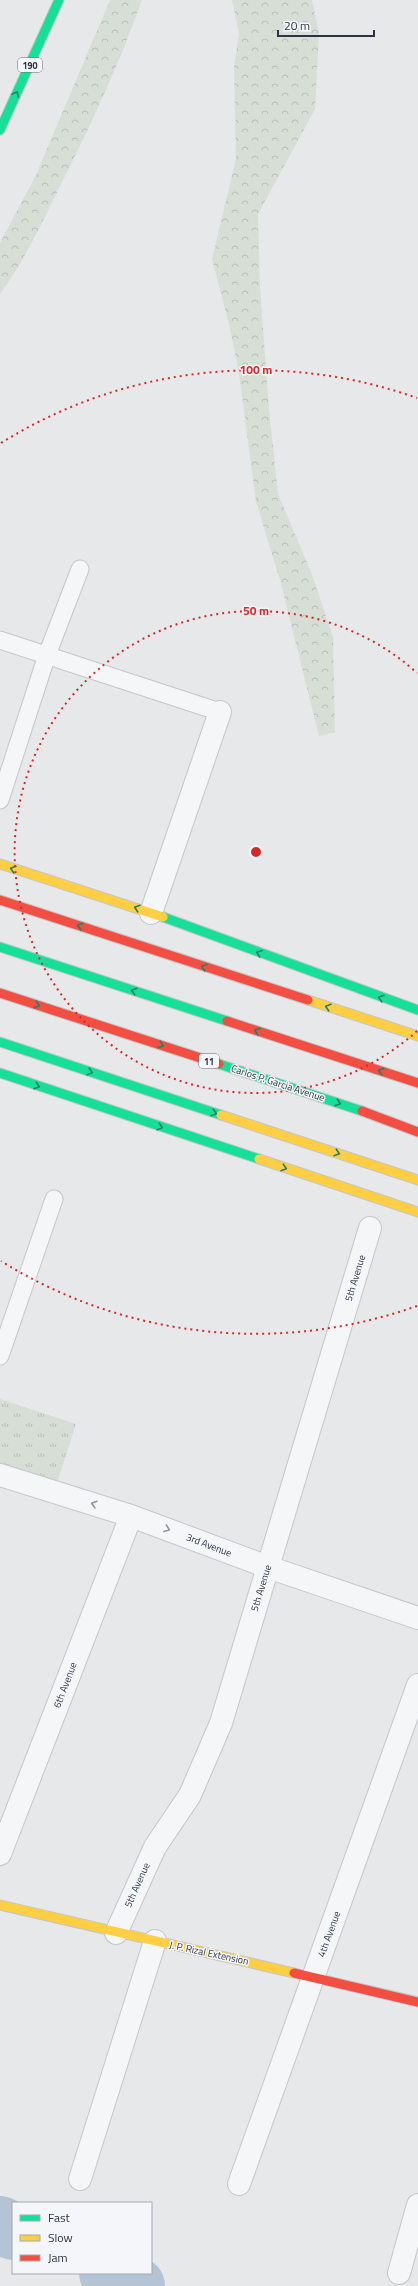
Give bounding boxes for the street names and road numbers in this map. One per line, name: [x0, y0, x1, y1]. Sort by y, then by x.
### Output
road number: 190: [18, 58, 42, 72]
road number: 11: [199, 1054, 219, 1068]
street label: Carlos P. Garcia Avenue: [229, 1061, 327, 1105]
street label: 5th Avenue: [341, 1253, 369, 1303]
street label: 3rd Avenue: [184, 1529, 234, 1561]
street label: 5th Avenue: [247, 1563, 275, 1613]
street label: 6th Avenue: [49, 1660, 81, 1710]
street label: 5th Avenue: [120, 1860, 154, 1910]
street label: 4th Avenue: [314, 1909, 344, 1959]
street label: J. P. Rizal Extension: [168, 1937, 250, 1969]

